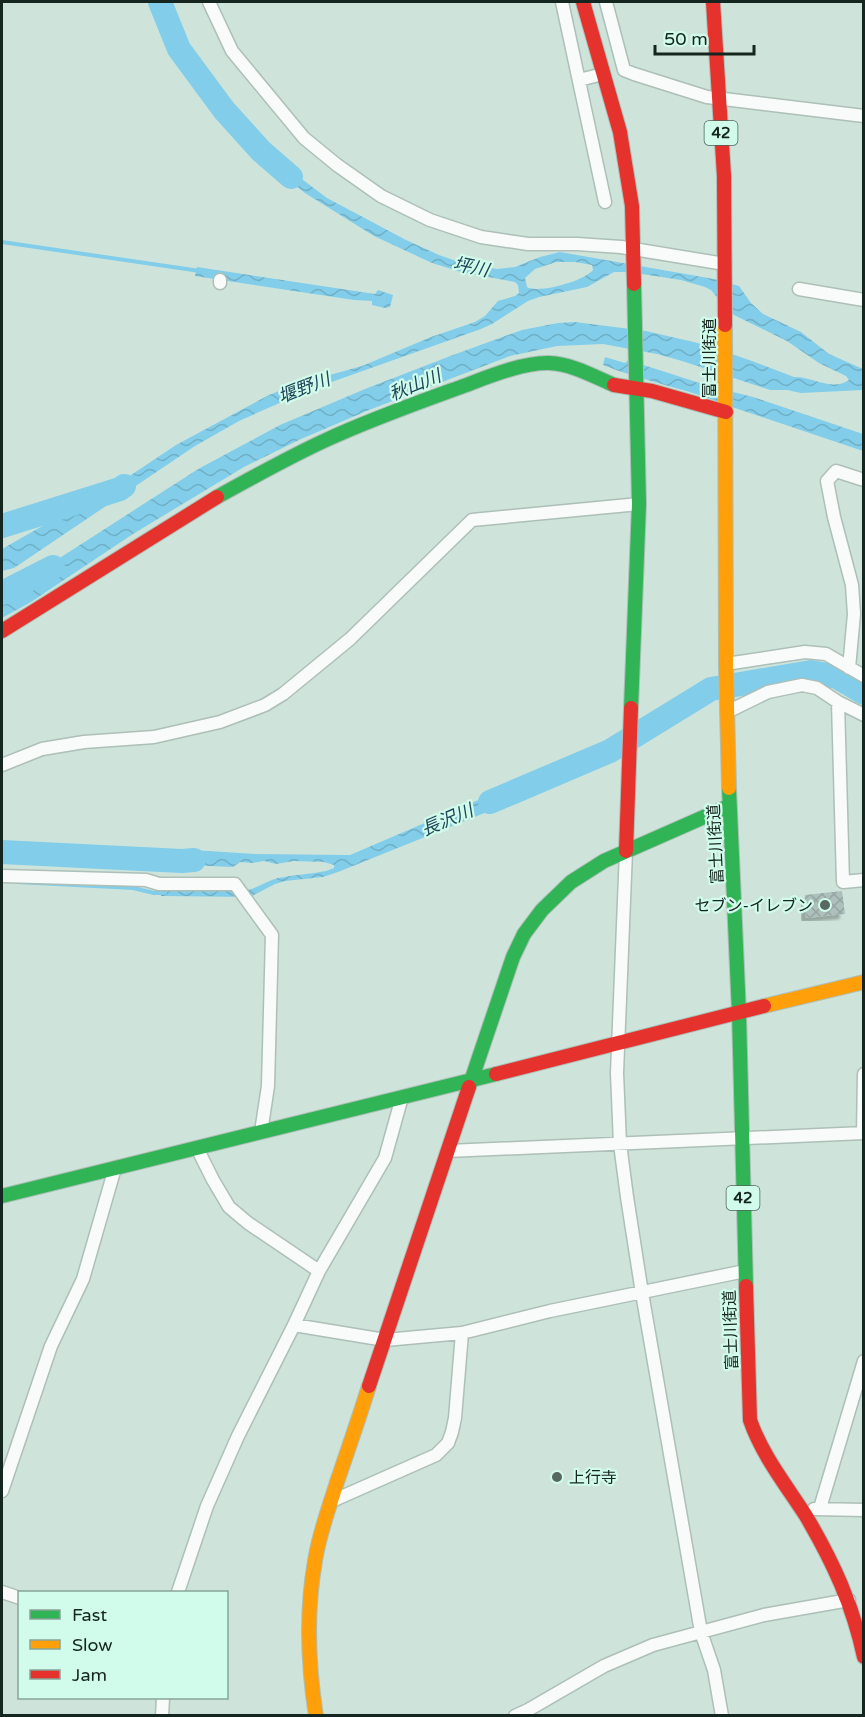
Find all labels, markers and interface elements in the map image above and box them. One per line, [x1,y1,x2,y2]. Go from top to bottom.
scale bar [655,18,754,56]
text: 50 m [664,28,708,50]
road number: 42 [704,121,738,145]
water label: 坪川 [451,252,493,282]
street label: 富士川街道 [700,318,720,398]
water label: 秋山川 [386,364,446,405]
water label: 堰野川 [275,367,335,408]
water label: 長沢川 [418,799,478,841]
street label: 富士川街道 [704,803,728,884]
place label: セブン-イレブン [694,896,813,916]
marker: セブン-イレブン [818,898,832,912]
road number: 42 [726,1186,760,1210]
street label: 富士川街道 [720,1290,742,1370]
place label: 上行寺 [569,1468,617,1488]
marker: 上行寺 [550,1470,564,1484]
legend [18,1591,228,1699]
text: Fast [72,1604,107,1626]
text: Slow [72,1634,113,1656]
text: Jam [72,1664,107,1686]

